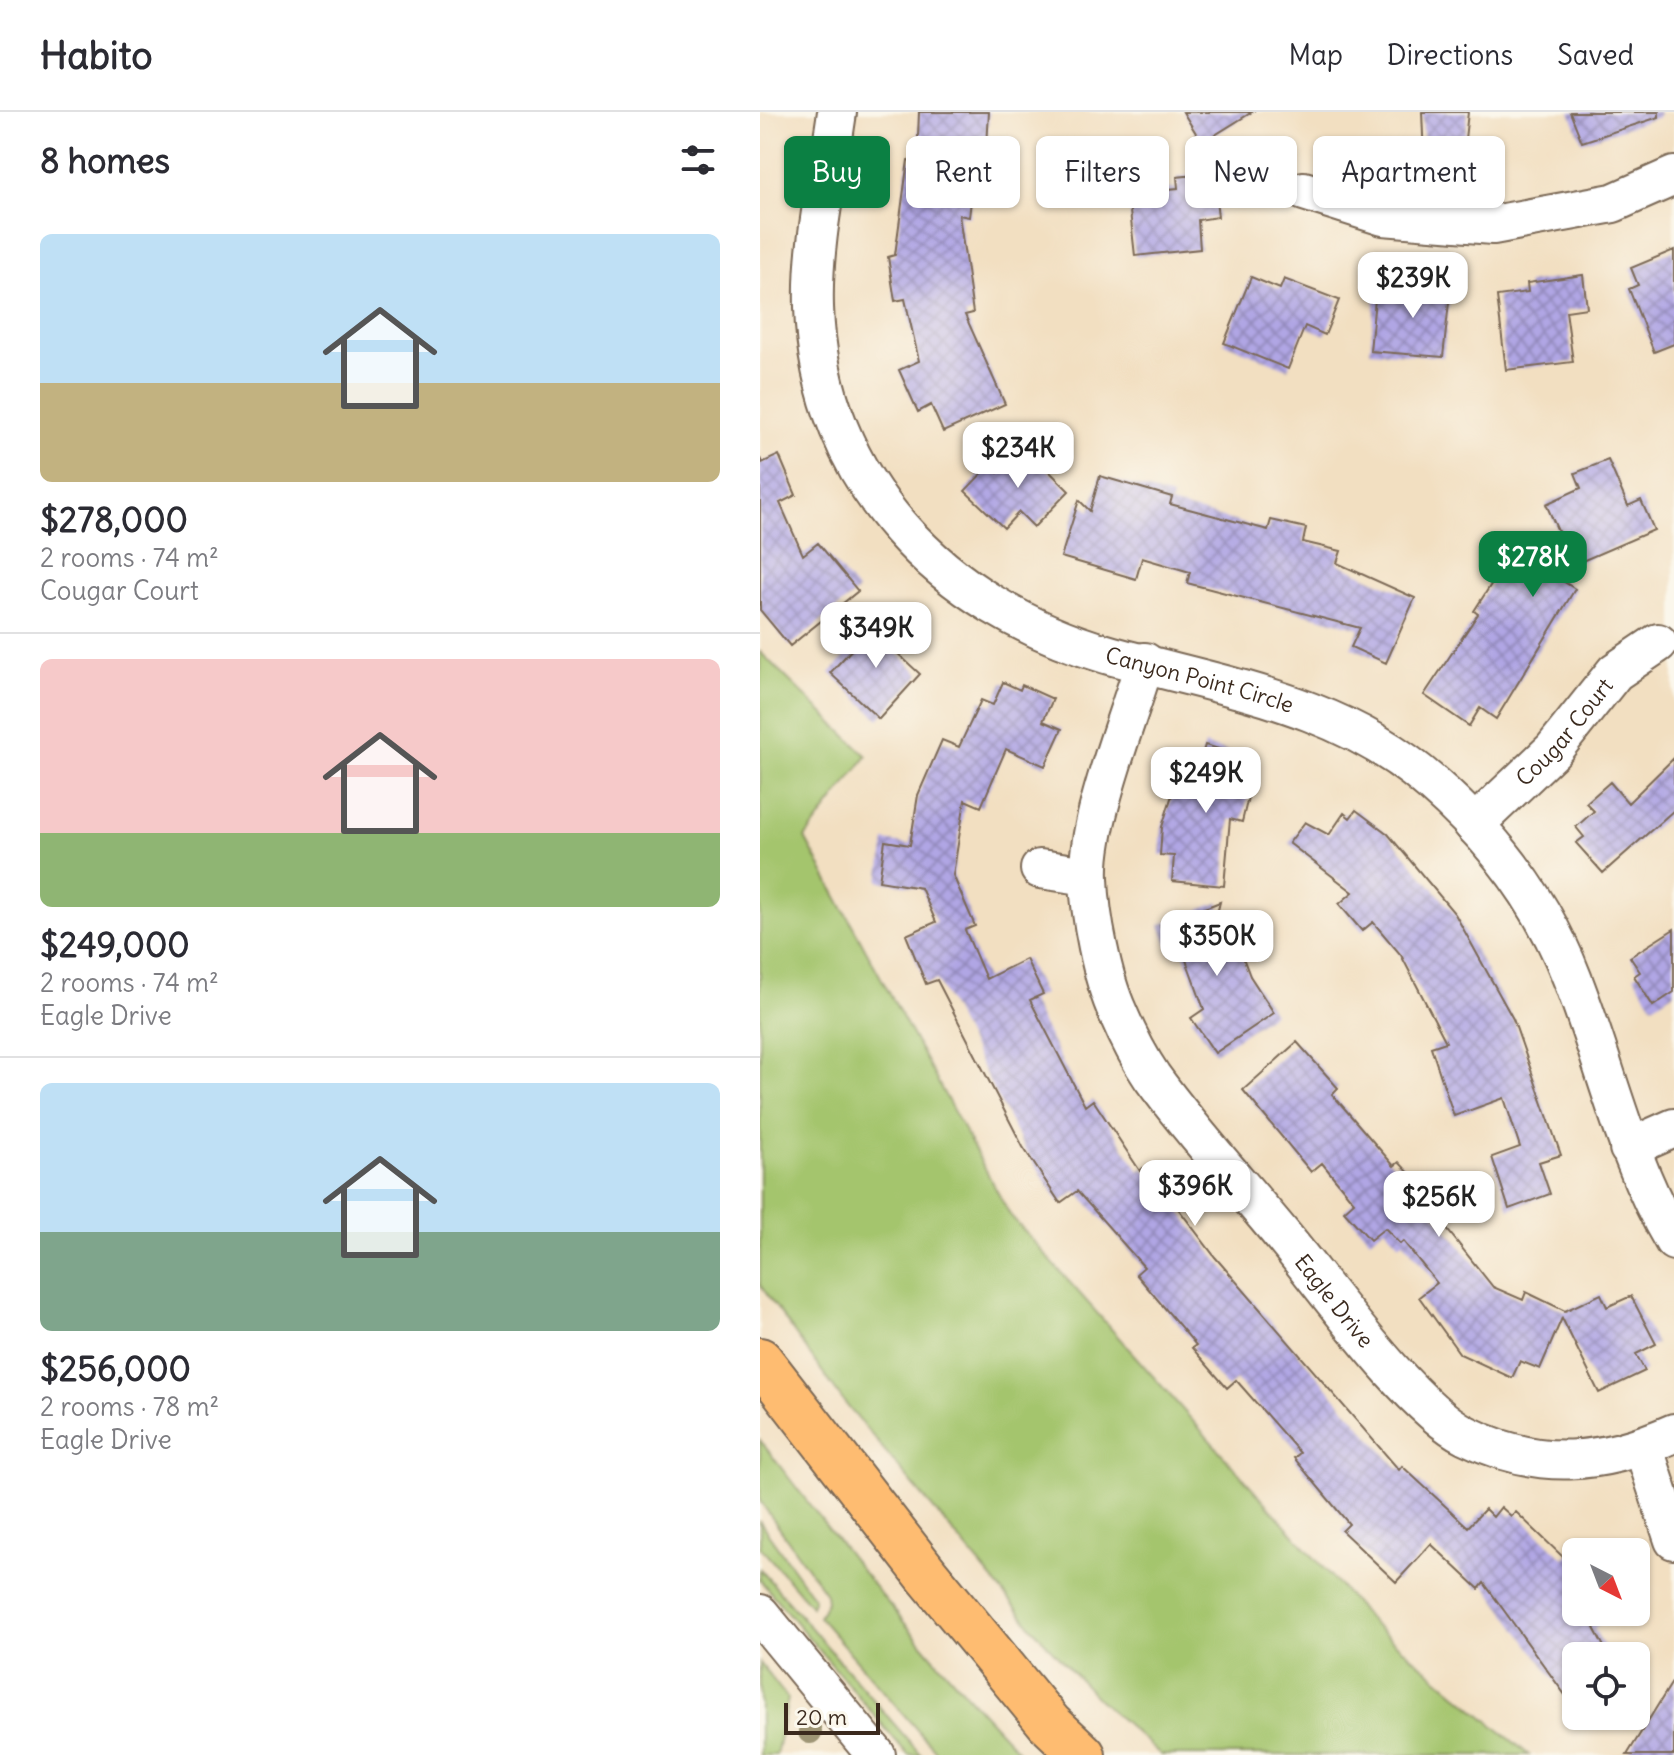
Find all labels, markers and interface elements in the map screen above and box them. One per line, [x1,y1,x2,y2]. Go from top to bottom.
text: Habito [40,32,153,79]
text: Map [1288,37,1343,73]
text: Directions [1387,37,1513,73]
text: Saved [1557,37,1634,73]
chip: Buy [784,136,890,208]
chip: Rent [906,136,1020,208]
chip: Filters [1036,136,1169,208]
chip: New [1185,136,1297,208]
chip: Apartment [1313,136,1505,208]
icon: filters [676,138,720,182]
text: 8 homes [40,139,170,182]
pin: $239K [1357,252,1469,320]
text: $239K [1376,261,1450,294]
icon: home [308,286,452,430]
pin: $234K [962,422,1074,490]
text: $234K [981,431,1055,464]
text: $278,000 [40,498,188,541]
pin: $278K [1477,531,1589,599]
text: $278K [1497,540,1569,573]
text: 2 rooms · 74 m² [40,541,219,574]
text: Cougar Court [40,574,199,607]
pin: $349K [820,602,932,670]
text: $349K [838,611,914,644]
street label: Canyon Point Circle [1102,641,1297,719]
street label: Cougar Court [1510,672,1619,792]
icon: home [308,711,452,855]
pin: $249K [1150,747,1262,815]
text: $249K [1169,756,1243,789]
pin: $350K [1161,910,1273,978]
text: $350K [1178,919,1256,952]
text: $249,000 [40,923,190,966]
text: 2 rooms · 74 m² [40,966,219,999]
text: Eagle Drive [40,999,172,1032]
icon: home [308,1135,452,1279]
pin: $396K [1139,1160,1251,1228]
text: $396K [1157,1169,1233,1202]
pin: $256K [1383,1171,1495,1239]
text: $256K [1402,1180,1476,1213]
street label: Eagle Drive [1289,1248,1380,1353]
text: $256,000 [40,1347,191,1390]
text: 2 rooms · 78 m² [40,1390,219,1423]
text: Eagle Drive [40,1423,172,1456]
north arrow [1562,1538,1650,1626]
map controls [1562,1538,1650,1730]
button: locate [1562,1642,1650,1730]
scale bar [784,1699,880,1735]
text: 20 m [796,1703,847,1731]

